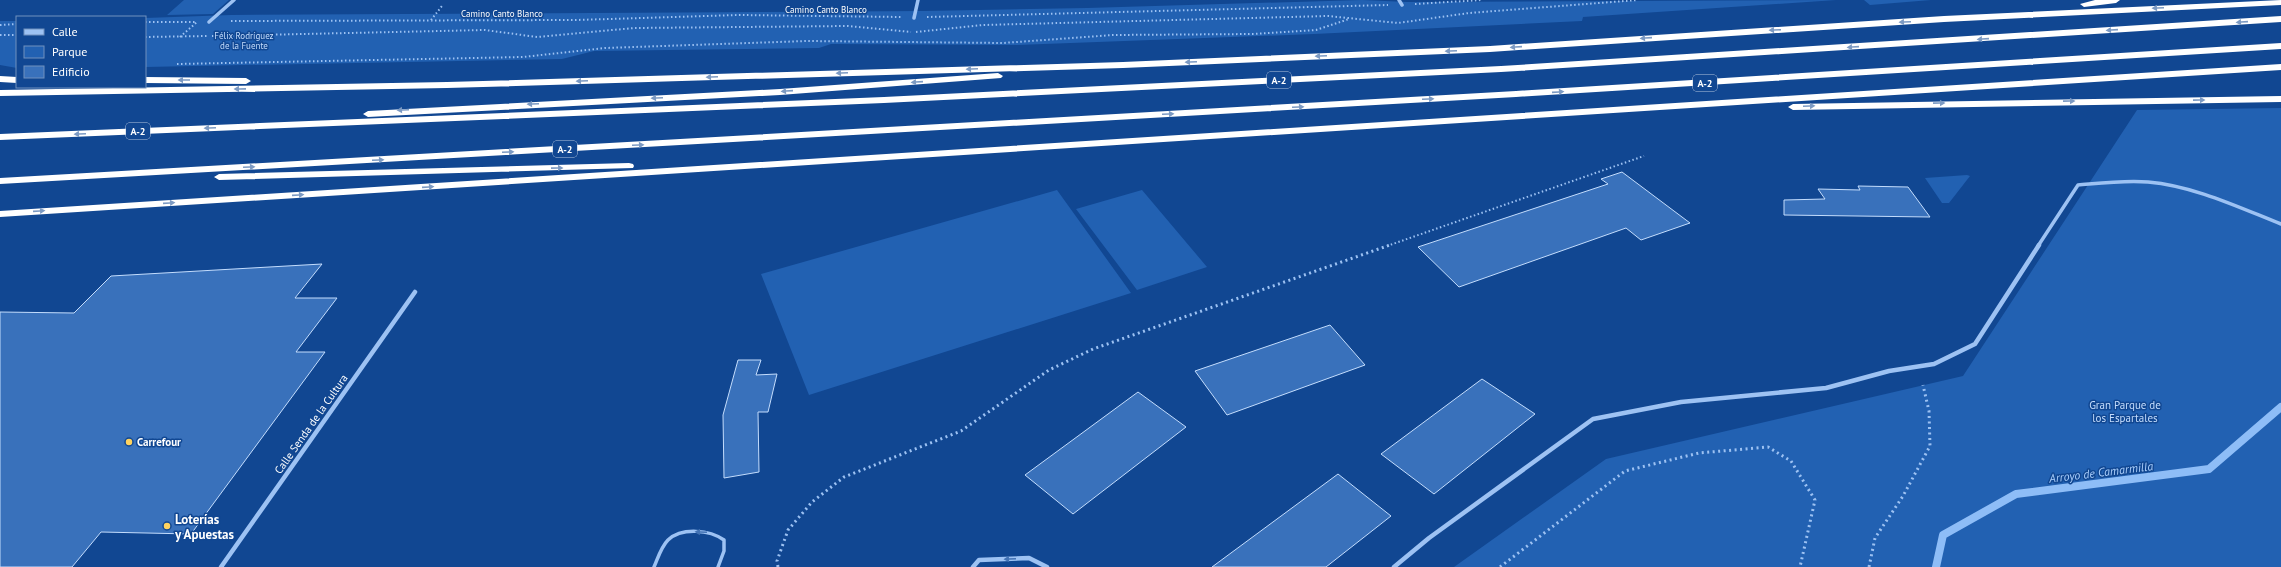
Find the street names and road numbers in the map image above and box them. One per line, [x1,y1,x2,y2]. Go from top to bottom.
street label: Camino Canto Blanco [785,4,867,15]
street label: Camino Canto Blanco [461,8,543,19]
road number: A-2 [1267,72,1291,88]
road number: A-2 [1693,75,1717,91]
road number: A-2 [126,123,150,139]
road number: A-2 [553,141,577,157]
street label: Calle Senda de la Cultura [271,371,351,477]

